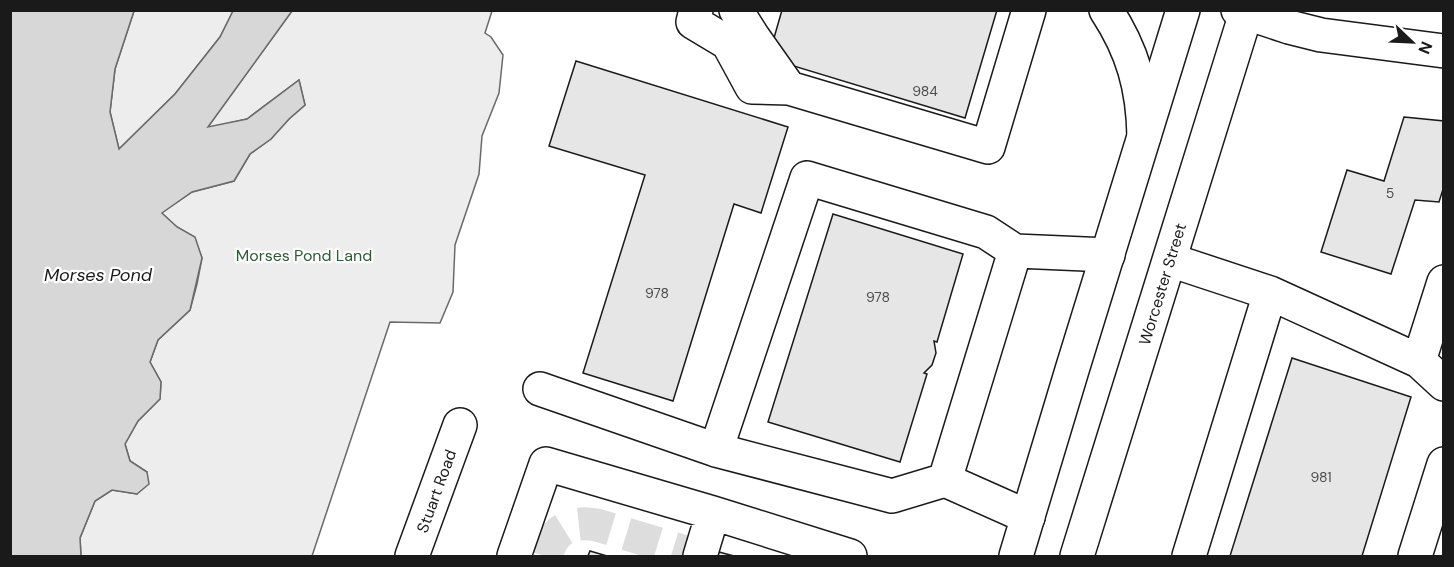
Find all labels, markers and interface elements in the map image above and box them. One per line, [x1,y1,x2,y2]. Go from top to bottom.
north arrow [1382,12,1442,72]
text: N [1413,38,1437,57]
house number: 984 [912,82,938,100]
house number: 5 [1386,184,1394,202]
street label: Worcester Street [1134,221,1191,348]
park label: Morses Pond Land [236,245,372,266]
water label: Morses Pond [44,263,153,287]
house number: 978 [645,284,669,302]
house number: 978 [866,288,890,306]
street label: Stuart Road [412,447,461,536]
house number: 981 [1310,468,1332,486]

